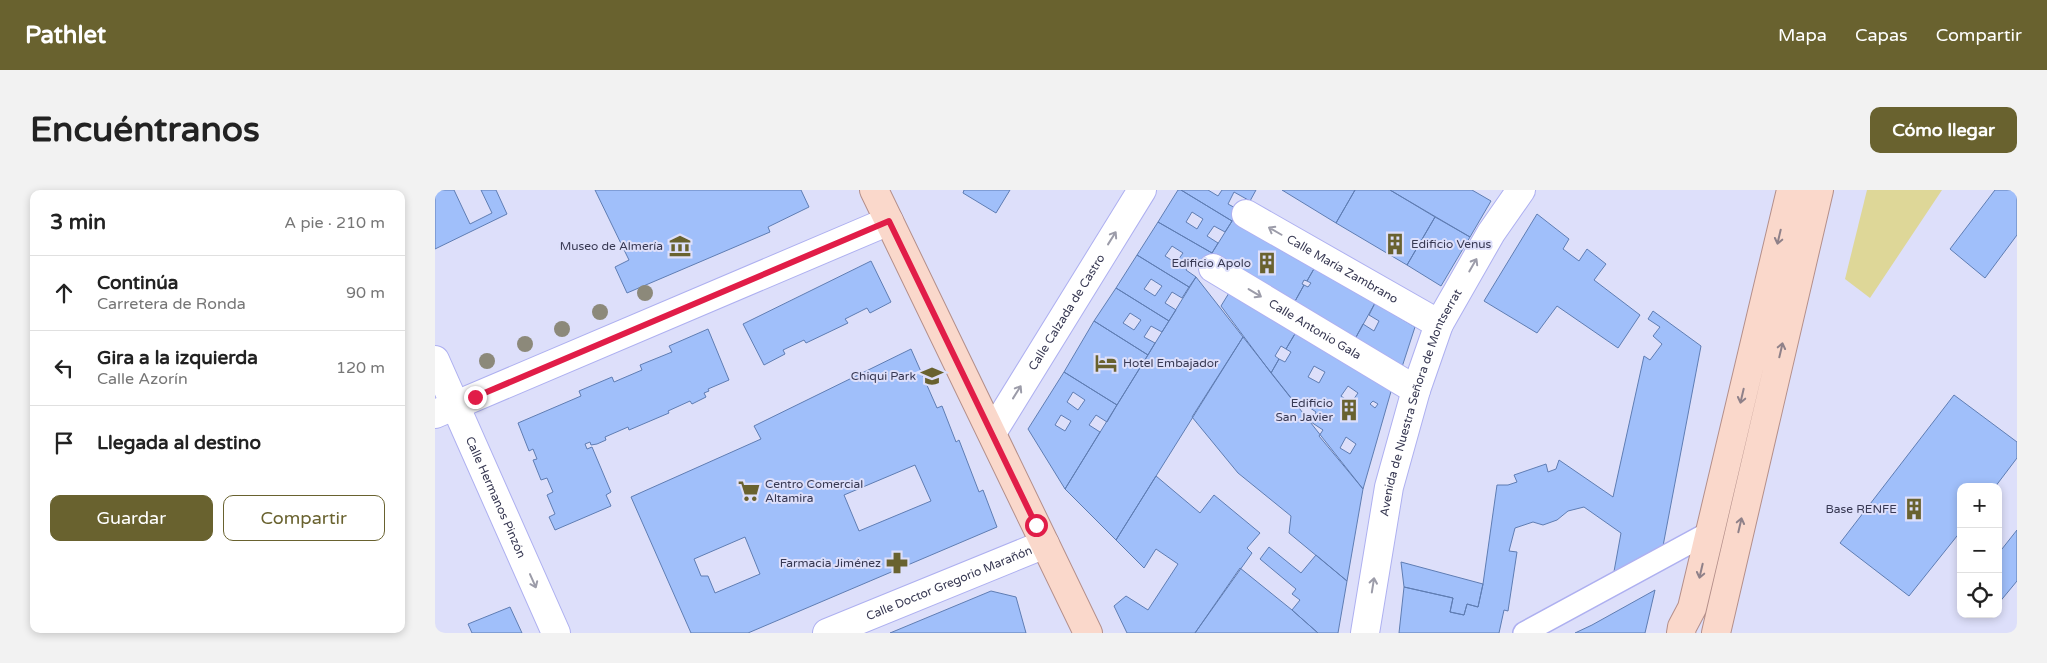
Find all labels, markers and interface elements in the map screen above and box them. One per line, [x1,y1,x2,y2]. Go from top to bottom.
text: Pathlet [25,21,106,50]
text: Mapa [1778,24,1827,46]
text: Capas [1855,24,1908,46]
text: Compartir [1936,24,2022,46]
button: Cómo llegar [1870,107,2017,153]
text: Encuéntranos [30,109,260,151]
text: 3 min [50,210,106,235]
text: A pie · 210 m [284,213,385,233]
one-way arrow [1269,225,1283,235]
one-way arrow [1774,229,1783,245]
building icon: Edificio Venus [1382,231,1408,257]
one-way arrow [1107,232,1117,246]
street label: Calle María Zambrano [1284,232,1401,306]
museum icon: Museo de Almería [667,233,693,259]
place label: Edificio Venus [1411,237,1492,251]
place label: Museo de Almería [560,239,663,253]
building icon: Edificio Apolo [1254,250,1280,276]
street label: Calle Calzada de Castro [1025,252,1108,373]
place label: Edificio Apolo [1171,256,1251,270]
one-way arrow [1468,258,1478,273]
text: Continúa [97,272,179,294]
icon: ahead [50,279,78,307]
text: 90 m [346,283,385,303]
street label: Avenida de Nuestra Señora de Montserrat [1377,286,1465,517]
one-way arrow [1247,289,1261,299]
text: Carretera de Ronda [97,294,246,314]
street label: Calle Antonio Gala [1266,296,1364,362]
one-way arrow [1776,342,1786,358]
text: Gira a la izquierda [97,347,258,369]
hotel icon: Hotel Embajador [1093,350,1119,376]
icon: left [50,354,78,382]
place label: Hotel Embajador [1123,356,1219,370]
text: 120 m [336,358,385,378]
school or university icon: Chiqui Park [919,363,945,389]
text: Calle Azorín [97,369,188,389]
place label: Chiqui Park [851,369,916,383]
one-way arrow [1013,385,1023,399]
route end [464,386,487,409]
one-way arrow [1737,387,1746,403]
place label: Edificio San Javier [1275,396,1333,424]
building icon: Edificio San Javier [1336,397,1362,423]
icon: arrive [50,429,78,457]
text: Llegada al destino [97,432,261,454]
street label: Calle Hermanos Pinzón [463,434,529,560]
place label: Centro Comercial Altamira [765,477,863,505]
supermarket icon: Centro Comercial Altamira [736,478,762,504]
map controls [1957,483,2002,618]
button: + [1957,483,2002,528]
button: Guardar [50,495,213,541]
button: Compartir [223,495,385,541]
building icon: Base RENFE [1901,496,1927,522]
place label: Base RENFE [1825,502,1897,516]
route start [1025,514,1048,537]
one-way arrow [1736,518,1745,534]
button: − [1957,528,2002,573]
street label: Calle Doctor Gregorio Marañón [864,543,1034,623]
pharmacy icon: Farmacia Jiménez [884,550,910,576]
place label: Farmacia Jiménez [780,556,881,570]
one-way arrow [1696,562,1705,578]
one-way arrow [528,573,538,588]
button: locate [1957,573,2002,618]
one-way arrow [1369,577,1379,593]

